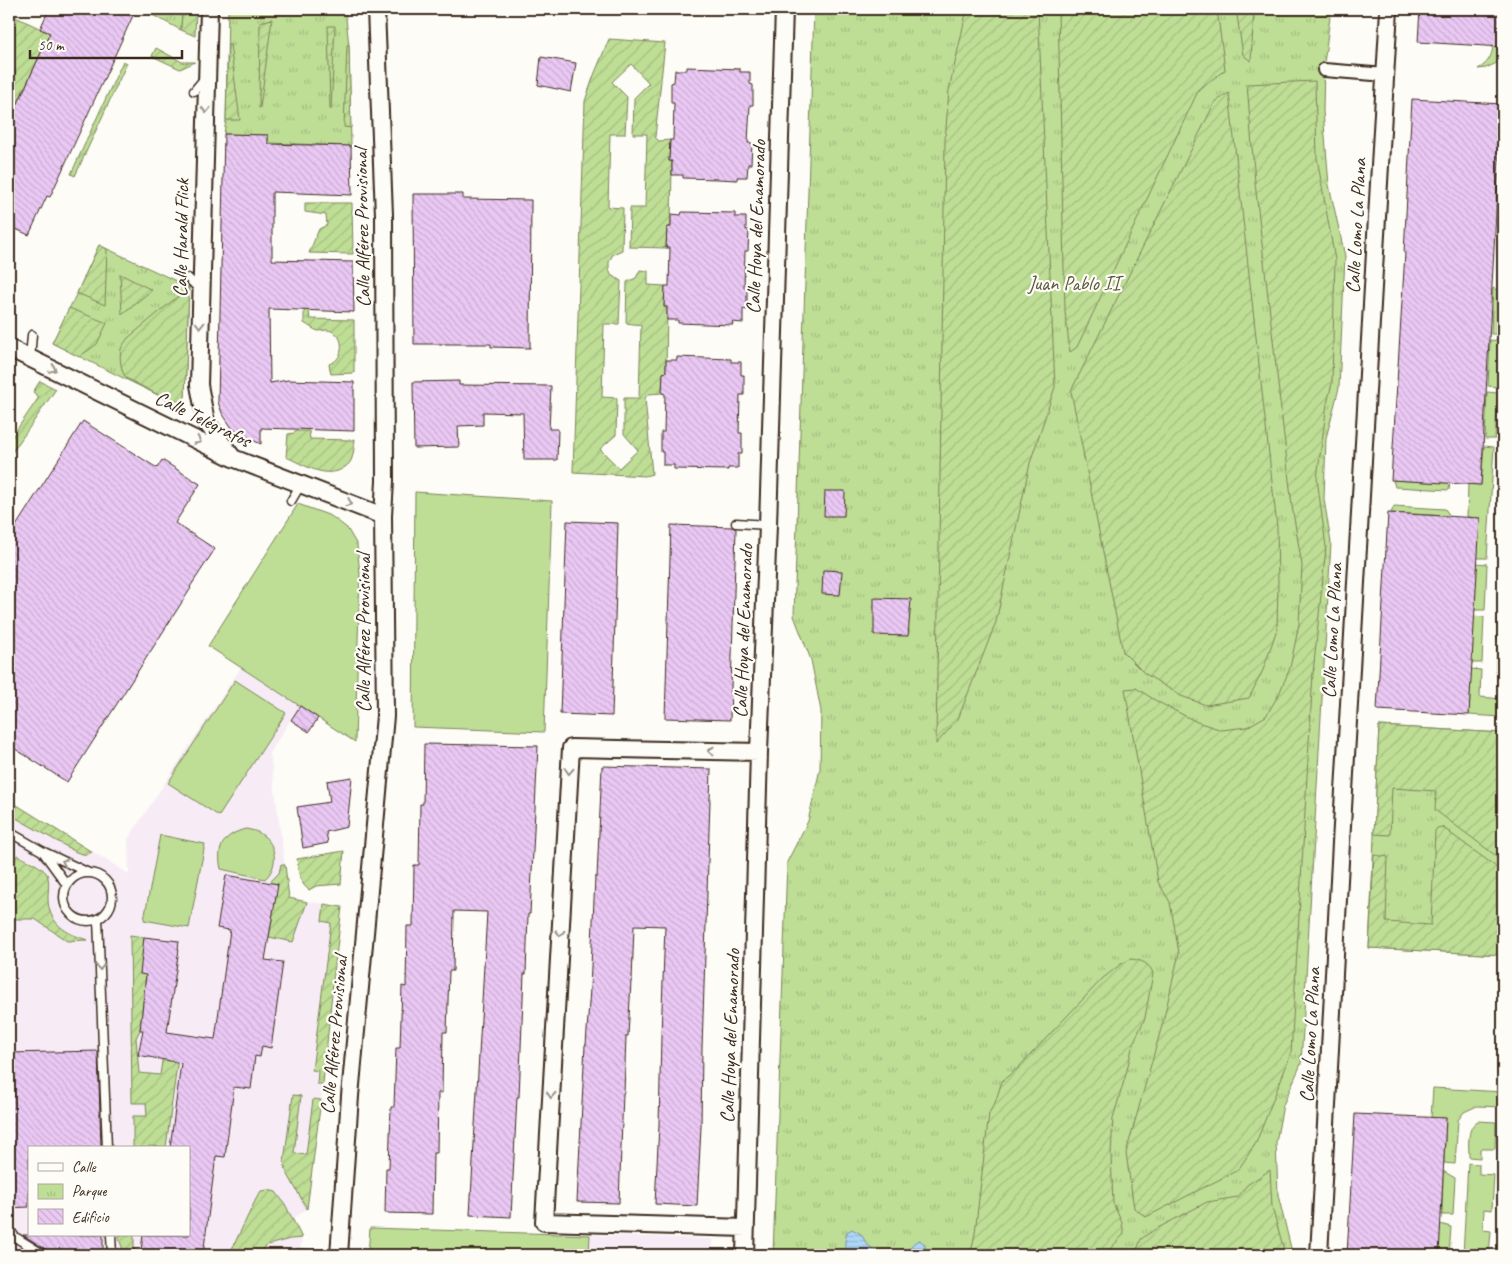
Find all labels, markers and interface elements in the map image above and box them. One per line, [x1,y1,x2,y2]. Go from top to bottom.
scale bar [30,28,182,60]
text: 50 m [38,36,65,55]
one-way arrow [200,106,211,114]
street label: Calle Hoya del Enamorado [740,139,772,314]
street label: Calle Alférez Provisional [348,145,376,308]
street label: Calle Lomo La Plana [1340,157,1372,294]
street label: Calle Harald Flick [167,177,195,297]
park label: Juan Pablo II [1027,271,1124,296]
one-way arrow [195,322,205,329]
one-way arrow [48,363,57,373]
street label: Calle Telégrafos [151,385,257,454]
one-way arrow [193,435,202,445]
one-way arrow [344,497,352,507]
street label: Calle Hoya del Enamorado [727,543,759,718]
street label: Calle Alférez Provisional [351,550,376,712]
street label: Calle Lomo La Plana [1316,562,1348,699]
one-way arrow [706,746,714,756]
one-way arrow [564,767,575,775]
one-way arrow [61,857,70,868]
one-way arrow [555,929,566,937]
street label: Calle Hoya del Enamorado [714,948,746,1123]
street label: Calle Alférez Provisional [315,951,354,1115]
one-way arrow [95,964,105,971]
street label: Calle Lomo La Plana [1294,966,1326,1103]
one-way arrow [546,1092,557,1100]
legend [28,1146,190,1236]
text: Calle [72,1158,97,1177]
text: Parque [72,1182,108,1201]
text: Edificio [72,1208,110,1227]

